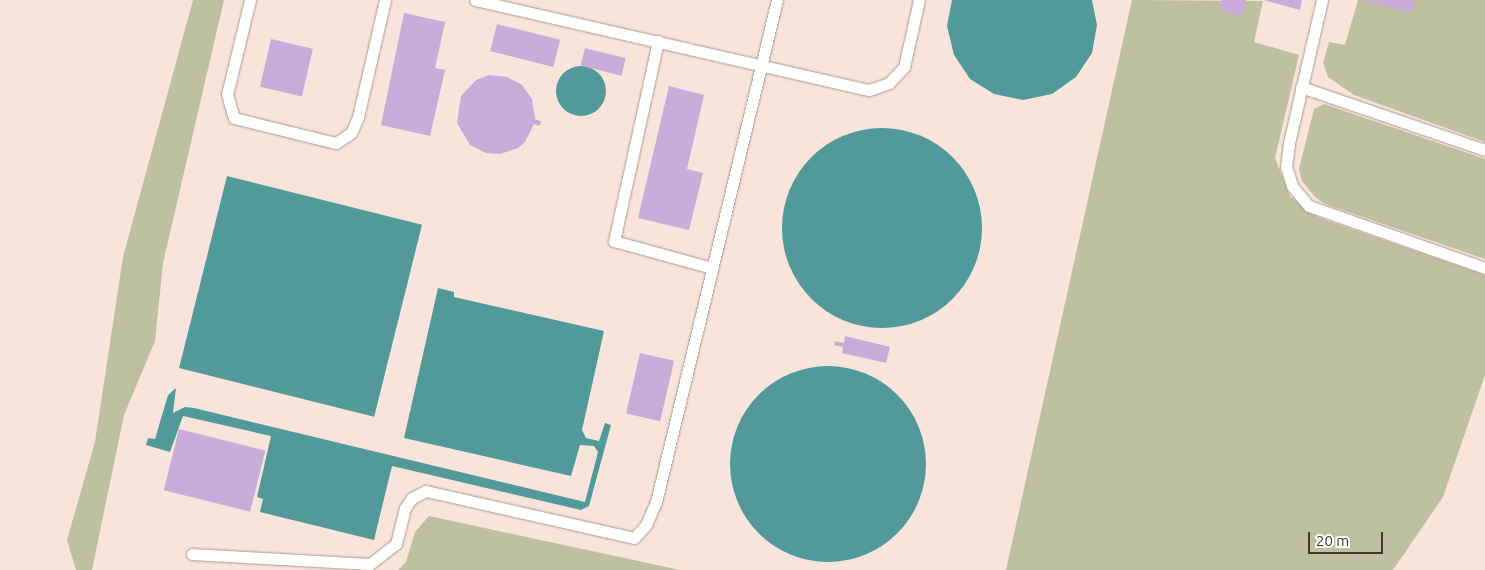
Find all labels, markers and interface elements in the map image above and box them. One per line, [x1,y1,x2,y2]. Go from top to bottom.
scale bar [1310,522,1385,554]
text: 20 m [1316,532,1349,549]

